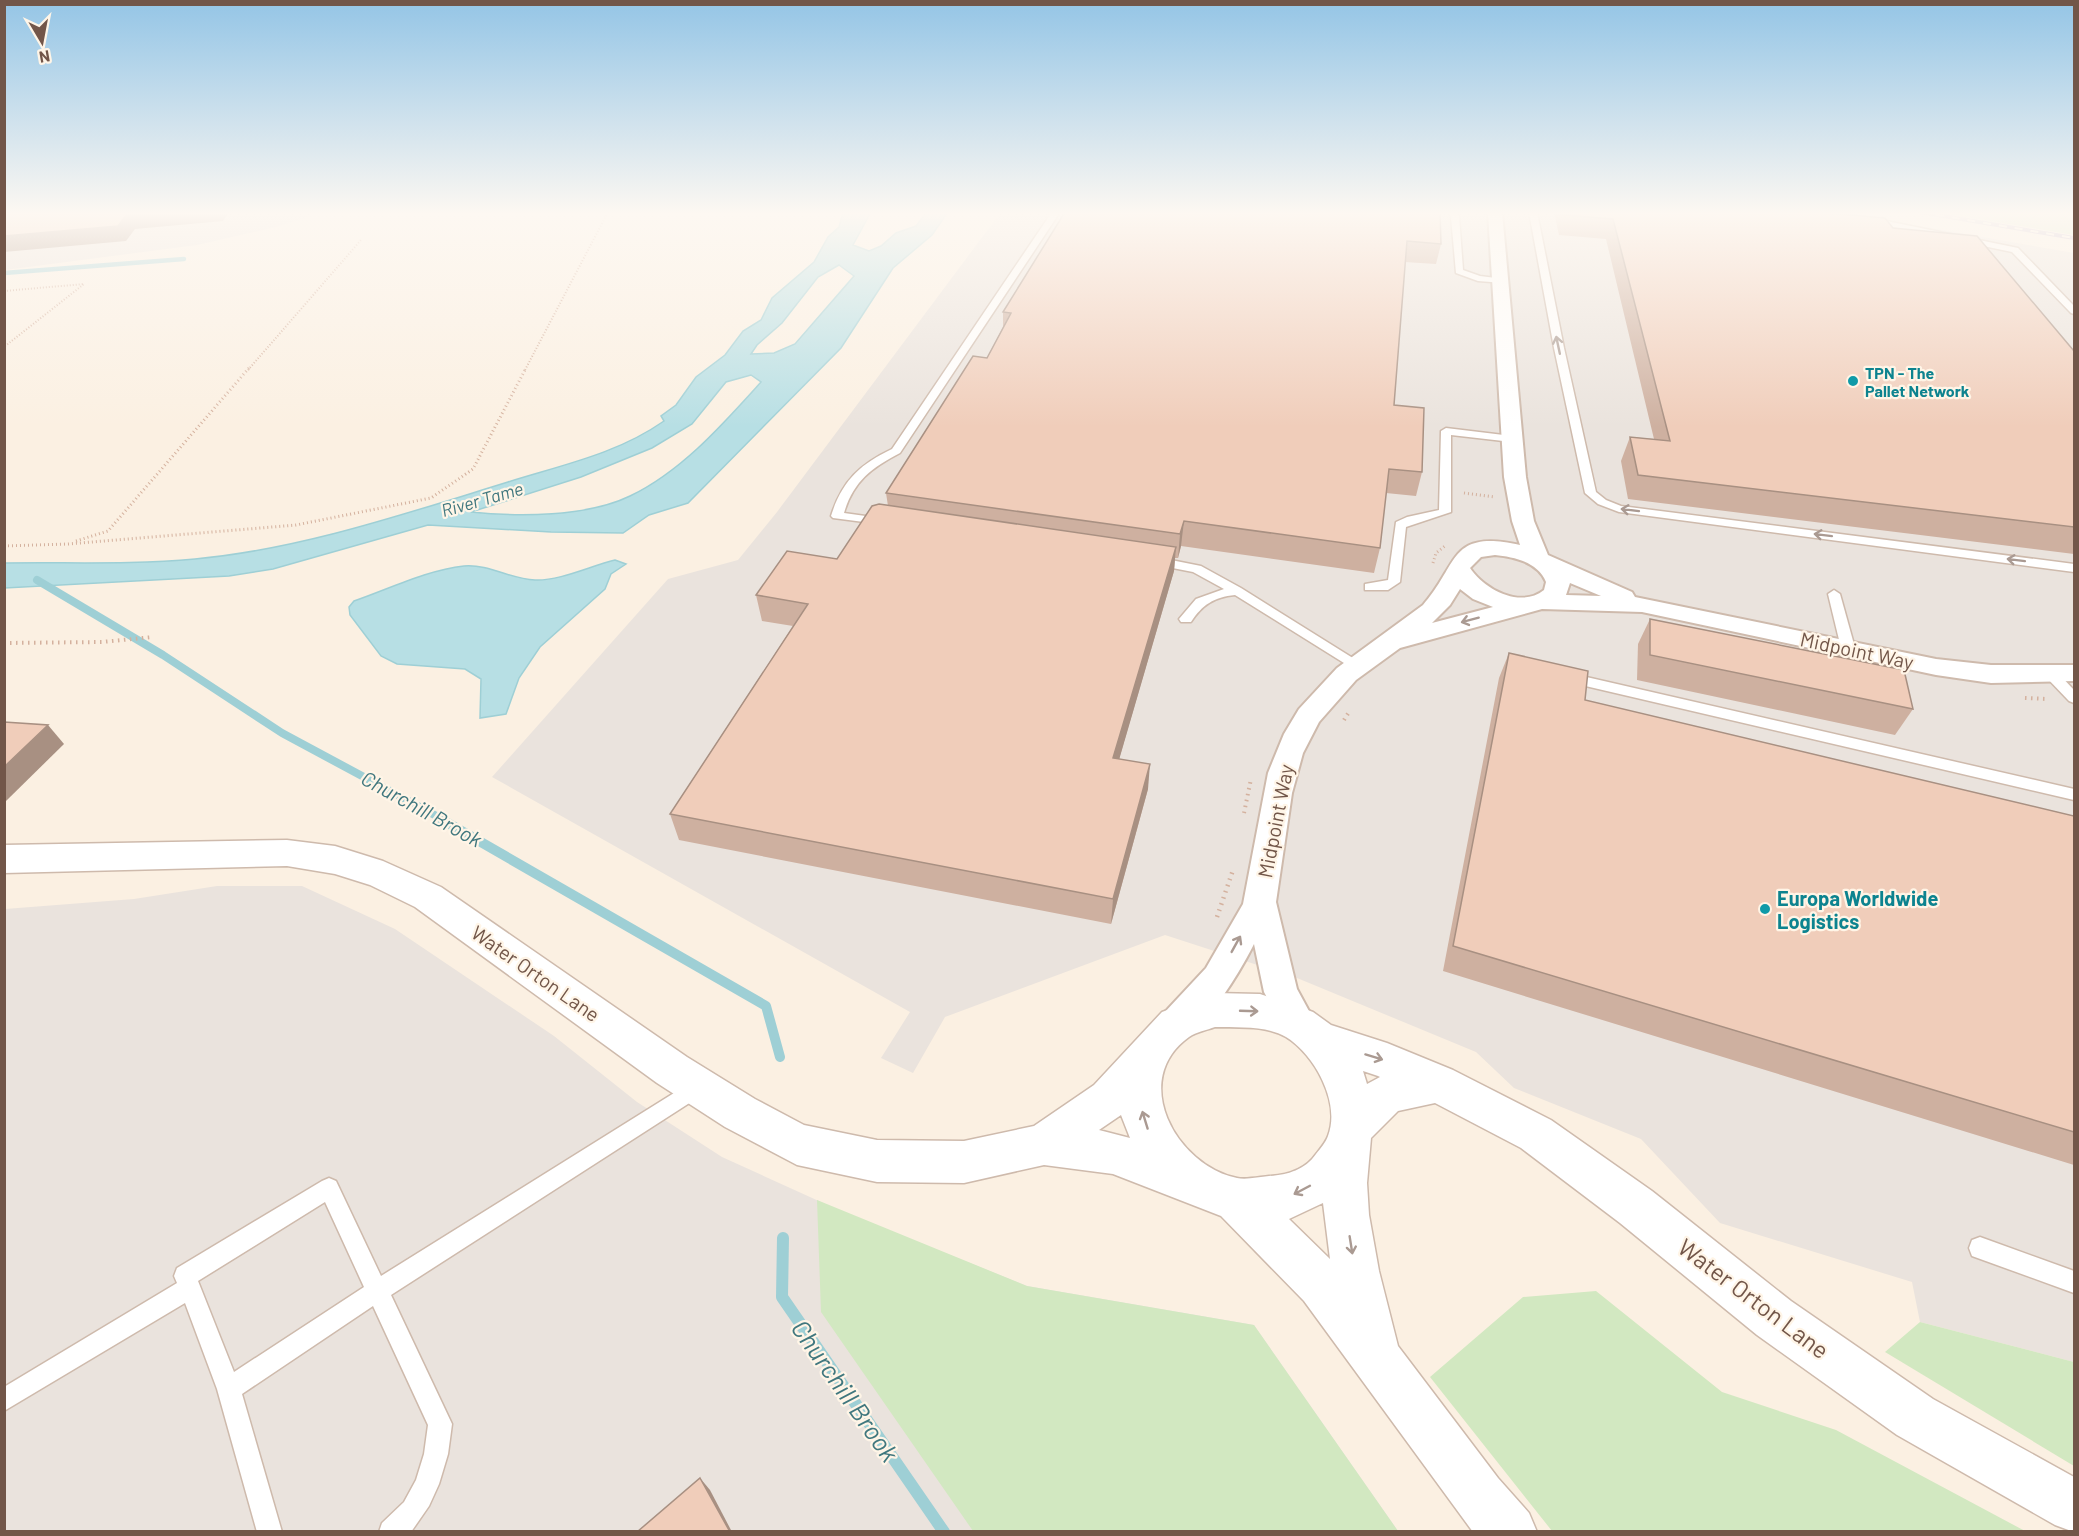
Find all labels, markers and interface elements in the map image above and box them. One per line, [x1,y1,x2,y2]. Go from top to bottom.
north arrow [12,12,72,72]
text: N [38,47,52,68]
one-way arrow [1552,335,1563,355]
place label: TPN - The Pallet Network [1865,363,1970,400]
marker: TPN - The Pallet Network [1846,374,1860,388]
water label: River Tame [438,477,526,521]
one-way arrow [1620,504,1640,515]
one-way arrow [1814,529,1834,540]
one-way arrow [2007,555,2027,566]
one-way arrow [1461,615,1480,626]
street label: Midpoint Way [1798,626,1916,674]
street label: Midpoint Way [1252,762,1298,880]
water label: Churchill Brook [357,765,487,852]
place label: Europa Worldwide Logistics [1777,886,1938,933]
marker: Europa Worldwide Logistics [1758,902,1772,916]
street label: Water Orton Lane [467,920,605,1026]
one-way arrow [1231,936,1242,954]
one-way arrow [1239,1005,1259,1016]
one-way arrow [1364,1052,1383,1063]
one-way arrow [1139,1110,1150,1129]
one-way arrow [1294,1184,1311,1196]
street label: Water Orton Lane [1673,1232,1835,1364]
one-way arrow [1346,1235,1357,1254]
water label: Churchill Brook [786,1313,907,1467]

